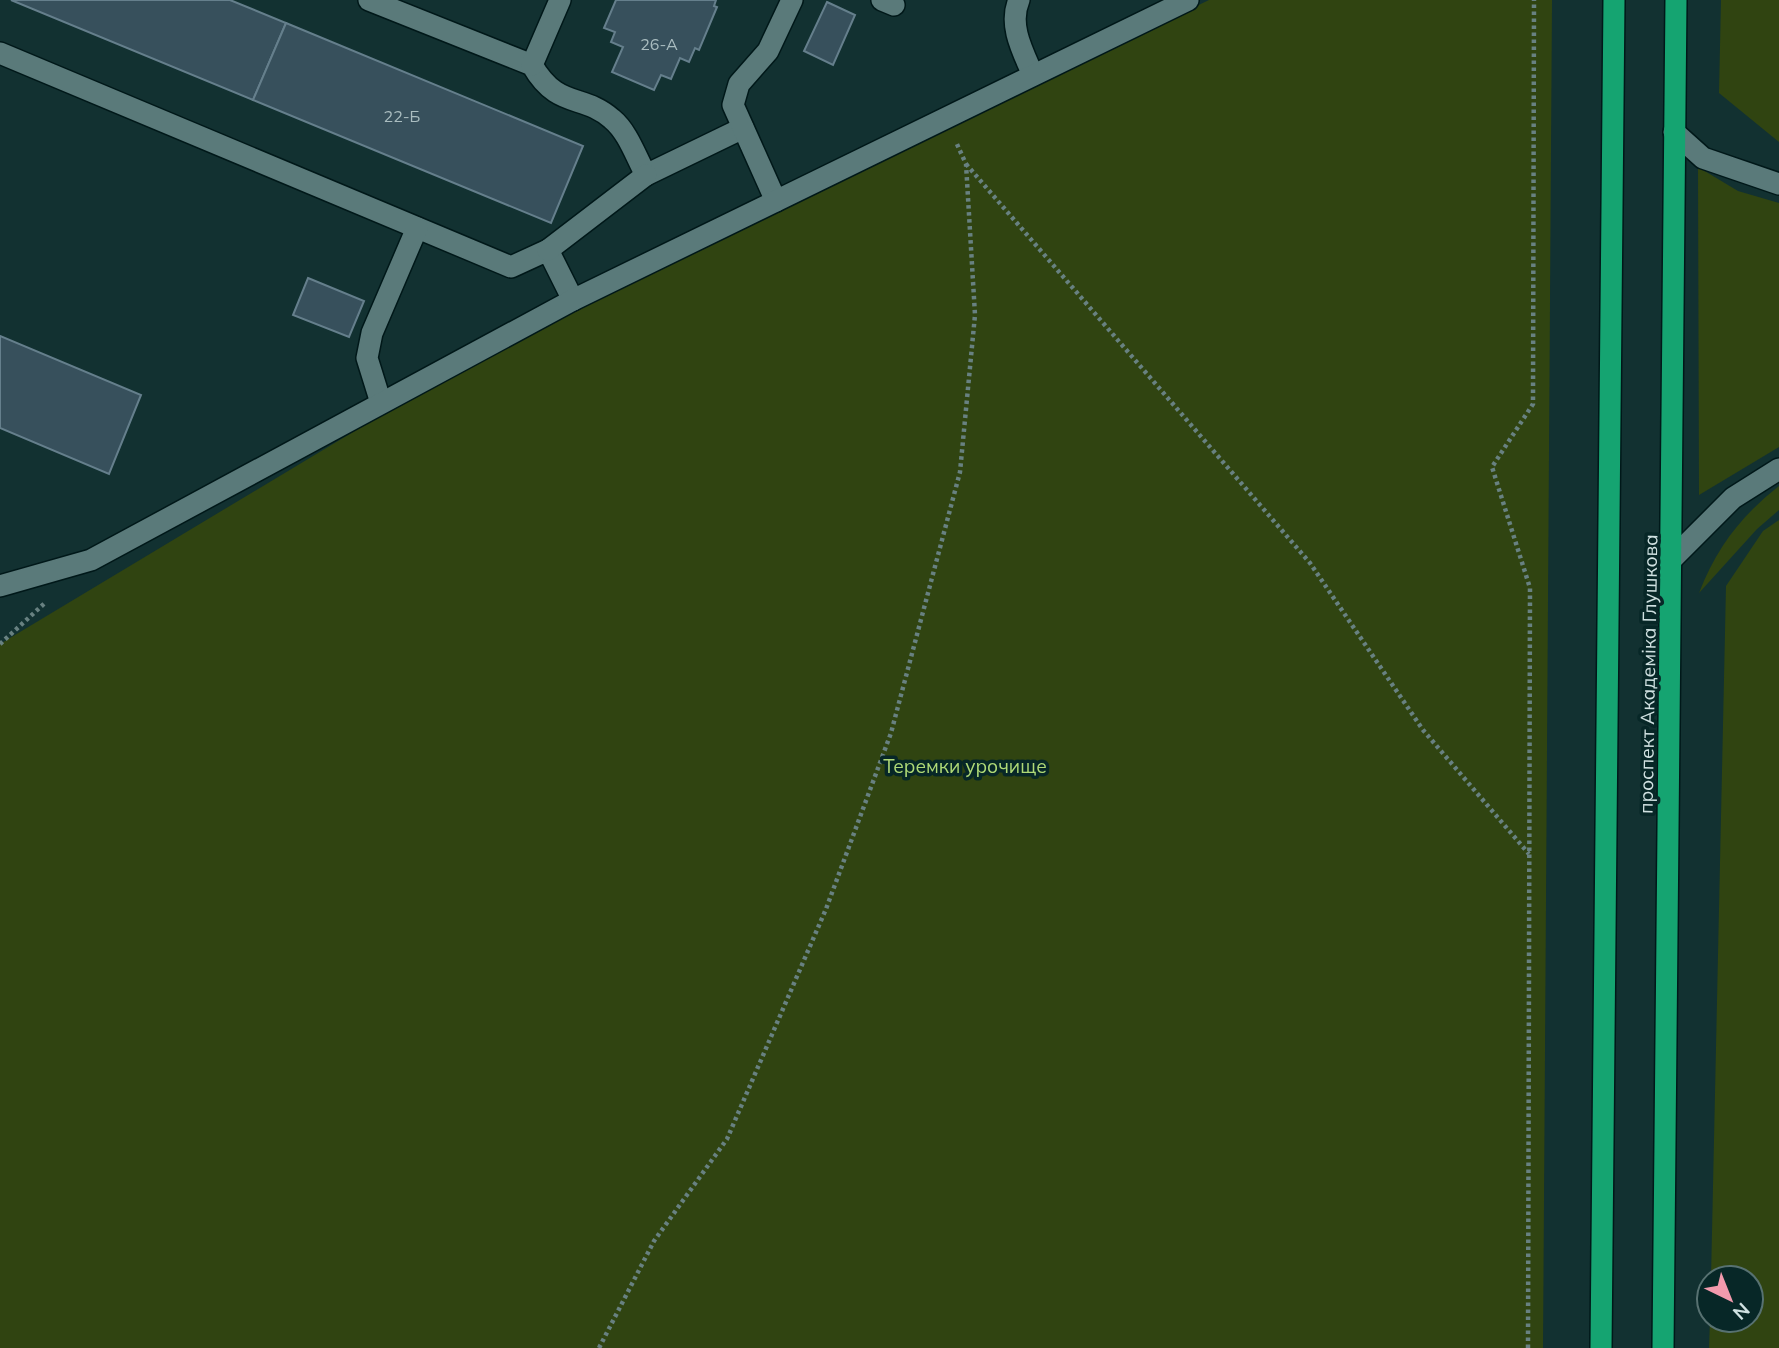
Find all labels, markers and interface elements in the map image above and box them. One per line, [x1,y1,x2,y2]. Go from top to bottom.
house number: 26-А [640,34,678,54]
house number: 22-Б [384,106,421,126]
street label: проспект Академіка Глушкова [1634,534,1662,814]
park label: Теремки урочище [883,754,1047,778]
north arrow [1695,1264,1765,1334]
text: N [1728,1298,1755,1325]

